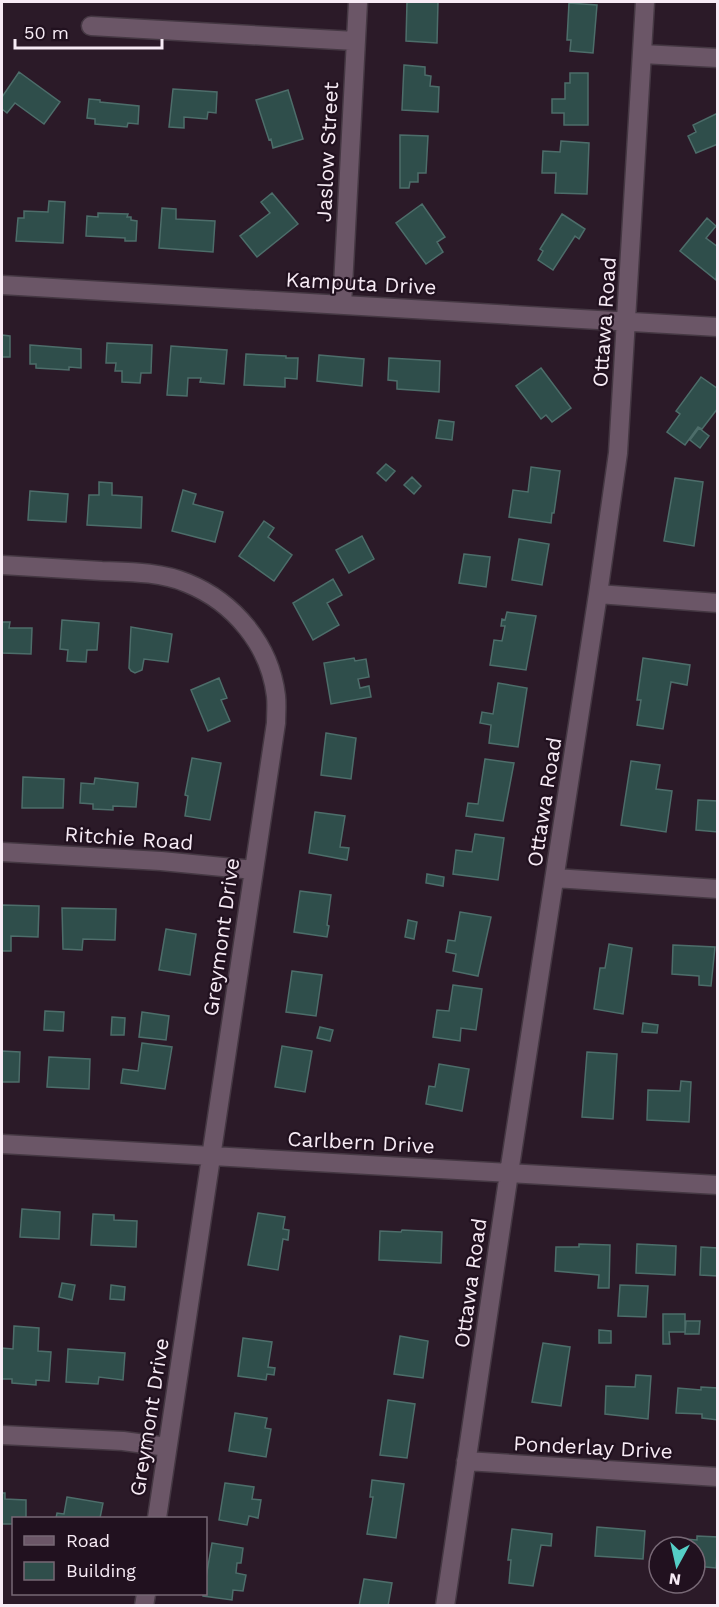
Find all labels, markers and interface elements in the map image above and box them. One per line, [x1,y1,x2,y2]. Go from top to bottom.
scale bar [15,12,162,50]
text: 50 m [24,22,69,43]
street label: Jaslow Street [311,81,343,223]
street label: Ottawa Road [587,256,621,388]
street label: Kamputa Drive [285,267,437,299]
street label: Ottawa Road [521,735,567,869]
street label: Ritchie Road [64,821,194,855]
street label: Greymont Drive [198,856,244,1018]
street label: Carlbern Drive [287,1126,435,1158]
street label: Ottawa Road [449,1217,491,1349]
street label: Greymont Drive [124,1336,174,1498]
street label: Ponderlay Drive [513,1430,673,1464]
legend [12,1517,207,1595]
text: Road [66,1530,110,1551]
north arrow [647,1535,707,1595]
text: Building [66,1560,136,1581]
text: N [668,1569,682,1590]

